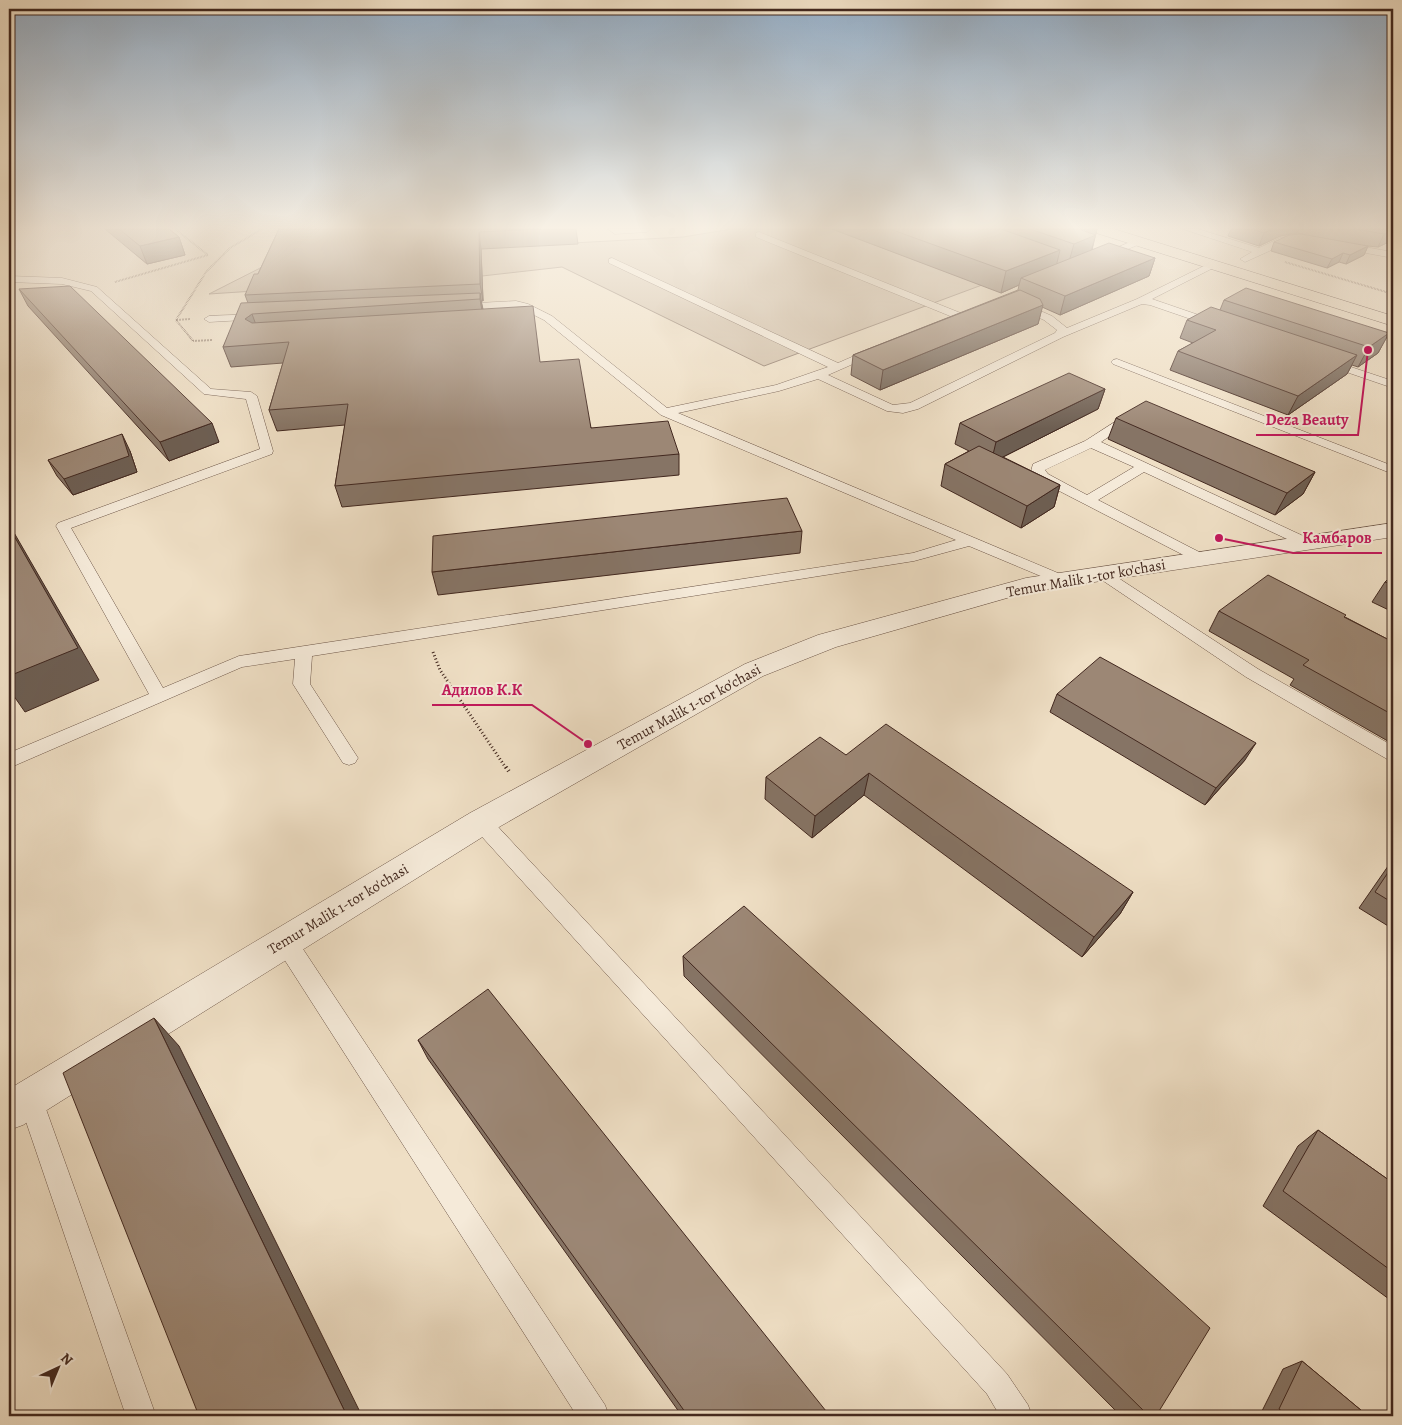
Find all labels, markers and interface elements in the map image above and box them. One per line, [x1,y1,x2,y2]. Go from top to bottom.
callout: Deza Beauty [1256,404,1358,435]
text: Deza Beauty [1266,409,1349,431]
callout: Камбаров [1293,522,1382,553]
text: Камбаров [1302,527,1372,549]
street label: Temur Malik 1-tor ko'chasi [1005,554,1167,602]
street label: Temur Malik 1-tor ko'chasi [614,659,764,755]
callout: Адилов К.К [432,674,532,705]
text: Адилов К.К [441,679,523,701]
street label: Temur Malik 1-tor ko'chasi [264,859,412,959]
north arrow [32,1342,82,1392]
text: N [56,1349,77,1369]

